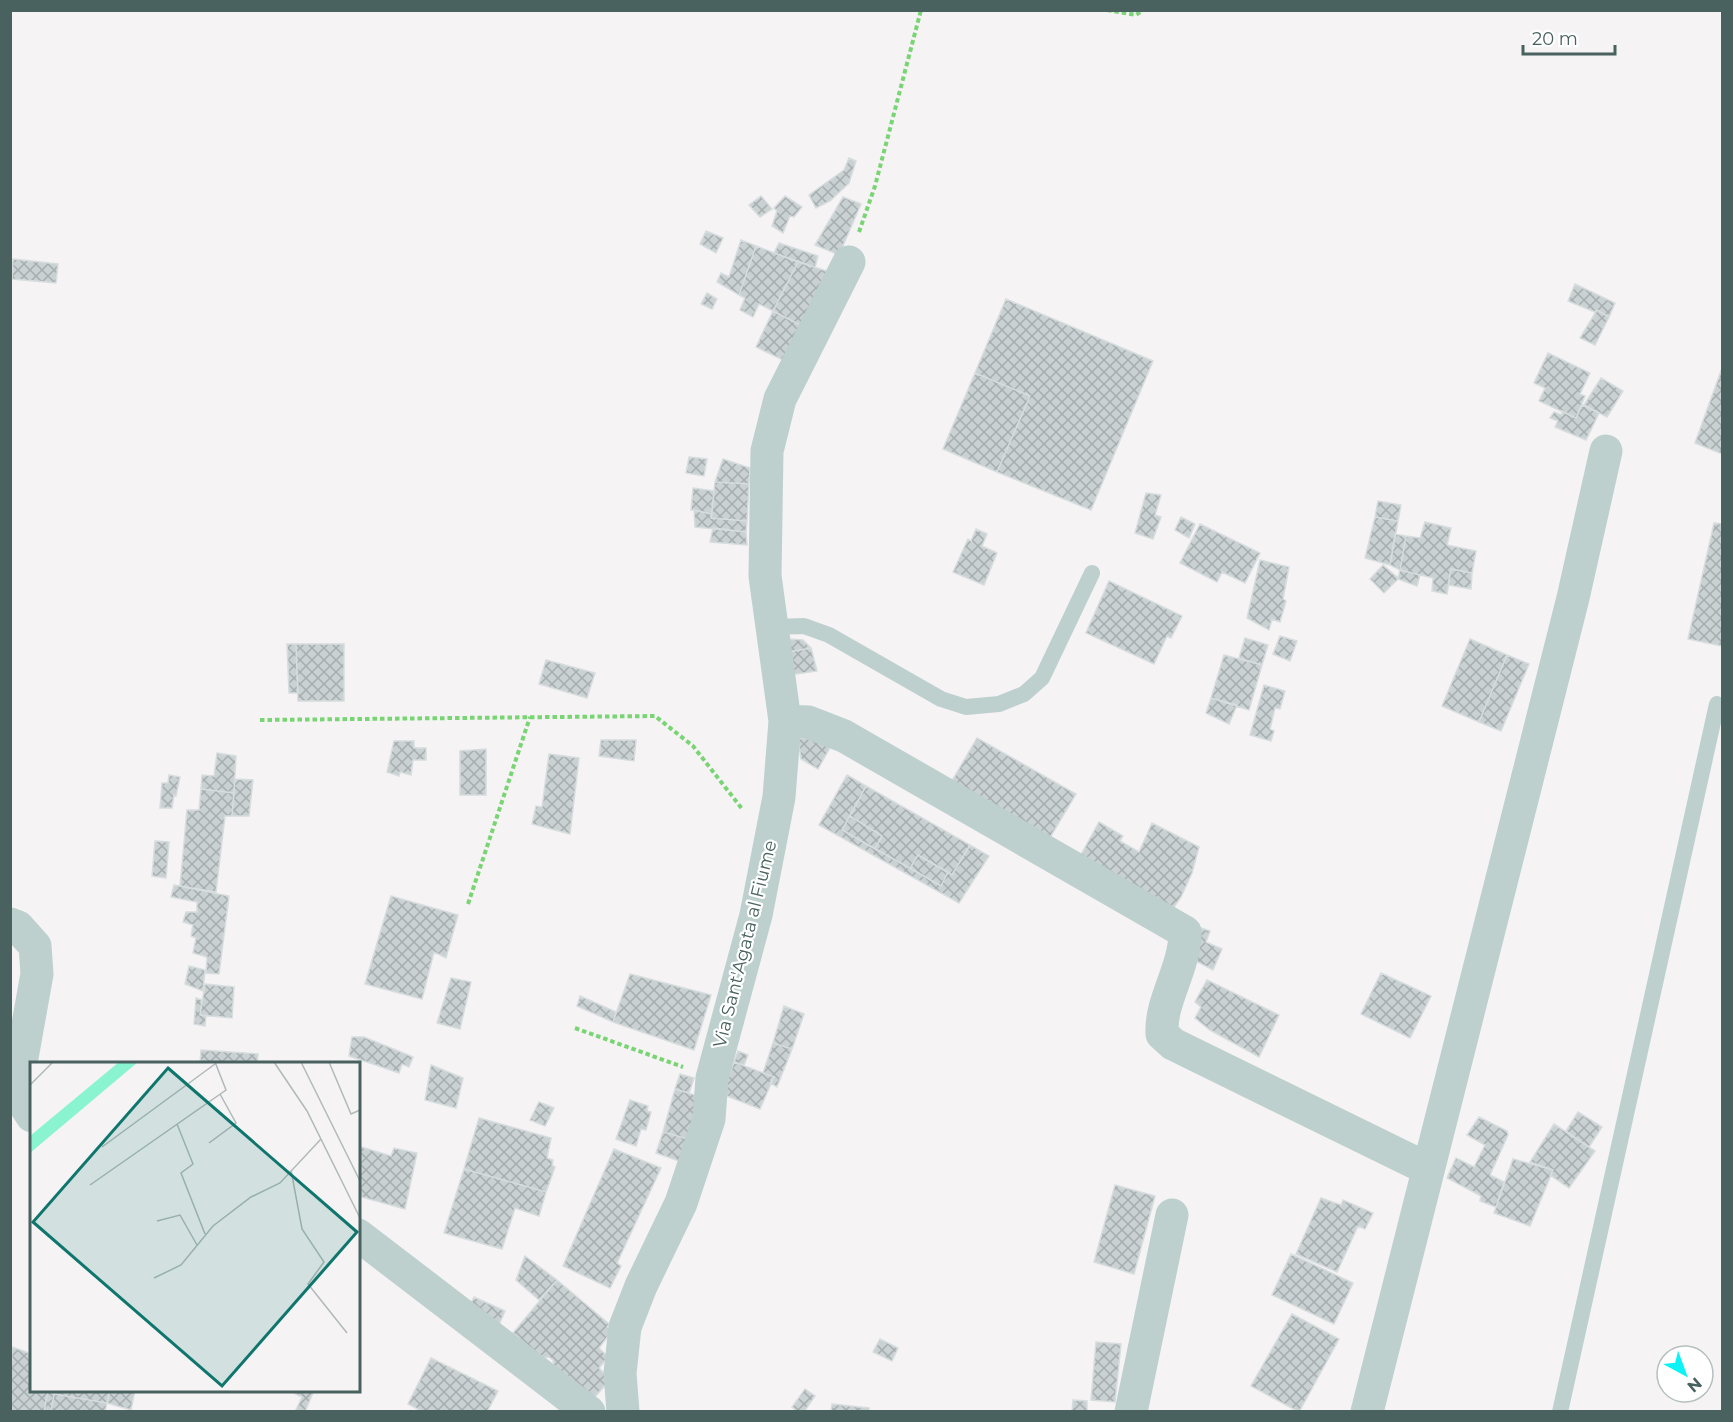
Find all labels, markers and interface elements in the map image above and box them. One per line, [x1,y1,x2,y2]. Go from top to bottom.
scale bar [1523,18,1614,56]
text: 20 m [1532,28,1578,50]
street label: Via Sant'Agata al Fiume [709,838,781,1050]
inset map [30,1062,360,1392]
north arrow [1655,1344,1715,1404]
text: N [1683,1374,1706,1396]

